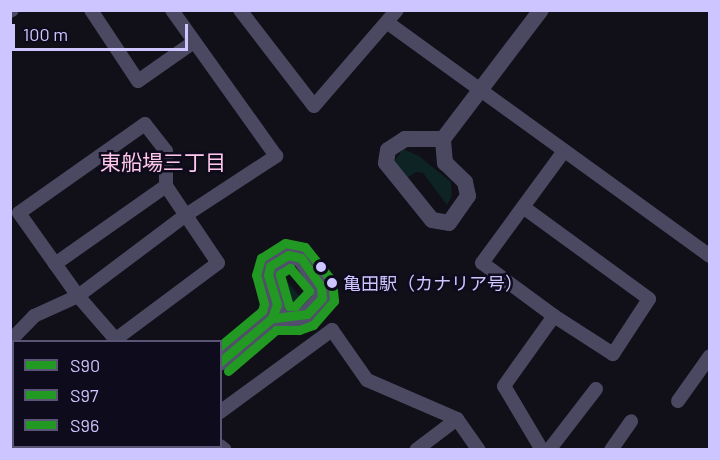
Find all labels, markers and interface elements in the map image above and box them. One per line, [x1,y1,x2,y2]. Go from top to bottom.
scale bar [15,12,190,50]
text: 100 m [23,23,68,45]
district label: 東船場三丁目 [100,149,226,175]
unlabelled marker [315,261,327,273]
place label: 亀田駅（カナリア号） [343,272,523,294]
marker: 亀田駅（カナリア号） [326,277,338,289]
legend [12,340,222,448]
text: S90 [70,354,100,376]
text: S97 [70,384,98,406]
text: S96 [70,414,99,436]

